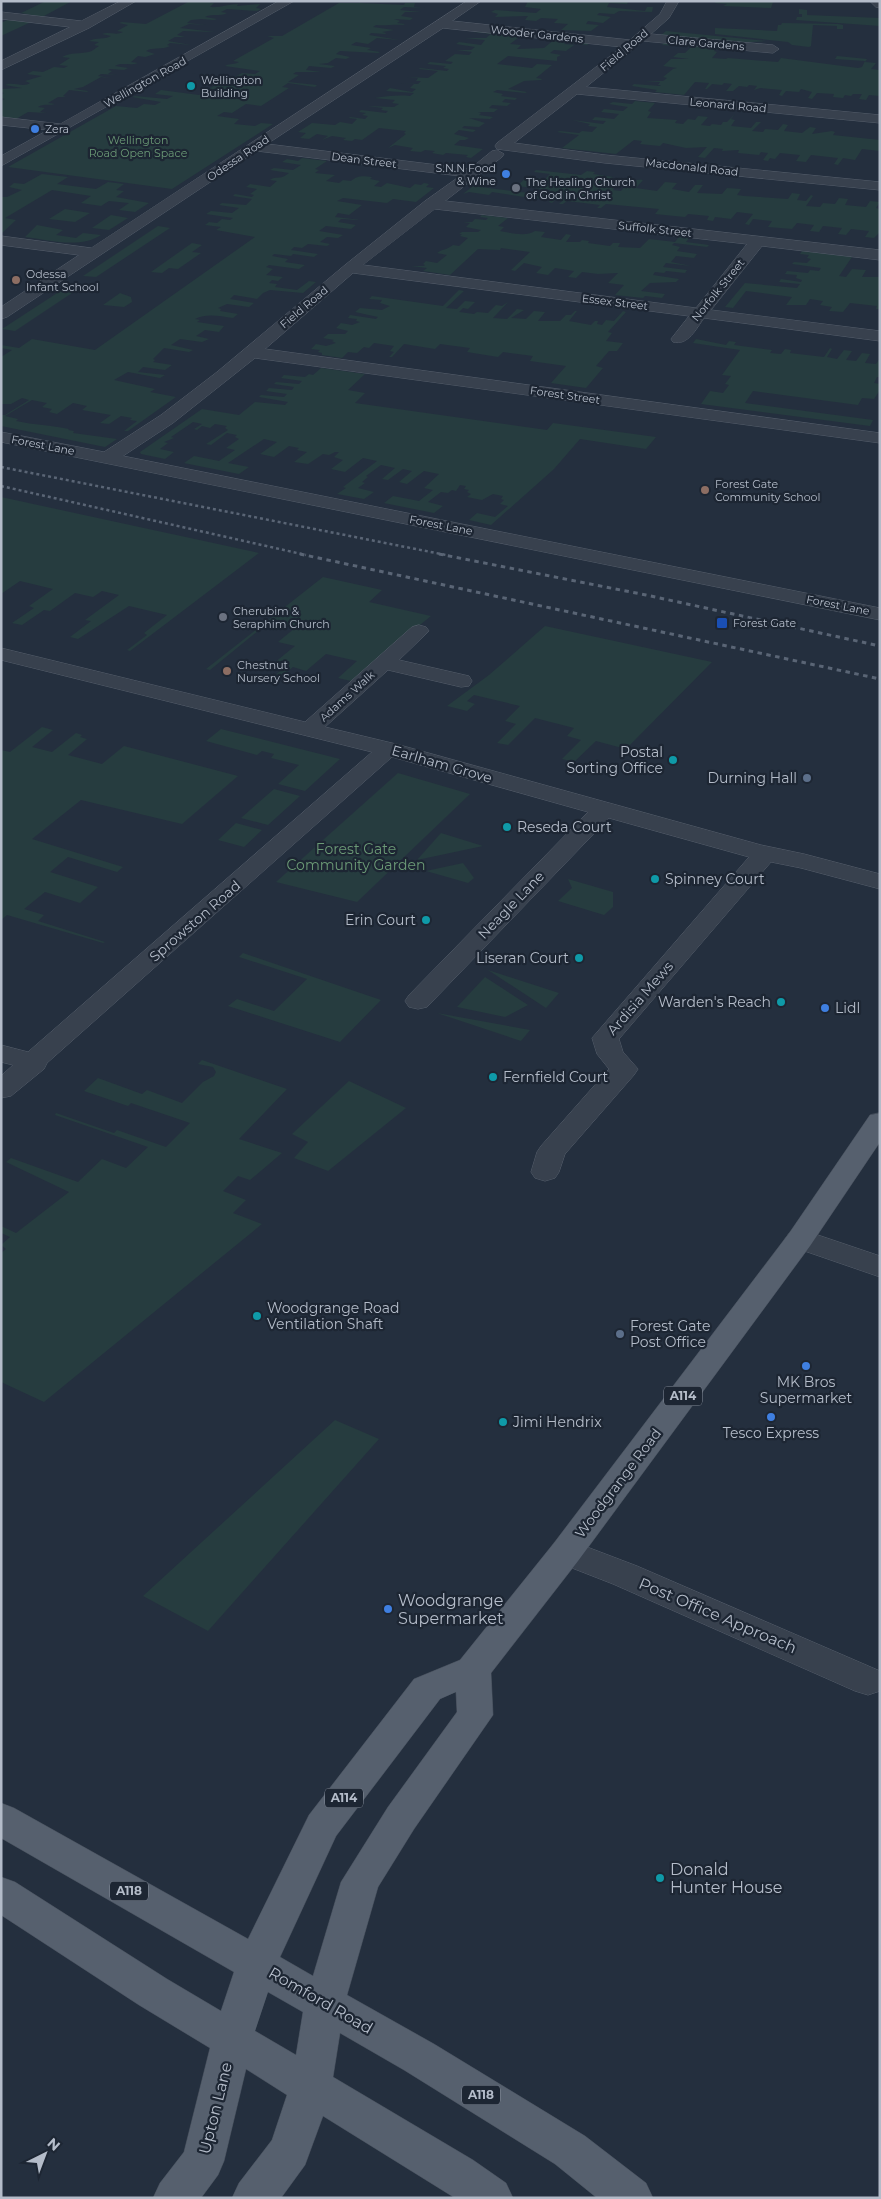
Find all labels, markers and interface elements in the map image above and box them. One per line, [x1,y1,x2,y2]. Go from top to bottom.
street label: Wooder Gardens [490,22,585,46]
street label: Field Road [597,26,651,74]
street label: Clare Gardens [667,33,746,53]
street label: Wellington Road [101,53,189,111]
place label: Wellington Building [201,73,262,100]
marker: Wellington Building [185,80,197,92]
street label: Leonard Road [689,95,767,115]
place label: Zera [45,122,69,136]
marker: Zera [29,123,41,135]
street label: Odessa Road [204,132,272,184]
park label: Wellington Road Open Space [89,133,188,160]
street label: Dean Street [331,149,398,171]
street label: Macdonald Road [645,155,739,179]
place label: S.N.N Food & Wine [436,161,496,188]
marker: S.N.N Food & Wine [500,168,512,180]
place label: The Healing Church of God in Christ [526,175,635,202]
marker: The Healing Church of God in Christ [510,182,522,194]
street label: Suffolk Street [617,218,693,240]
street label: Norfolk Street [688,255,748,324]
place label: Odessa Infant School [26,267,99,294]
marker: Odessa Infant School [10,274,22,286]
street label: Field Road [277,283,331,331]
street label: Essex Street [581,291,649,313]
street label: Forest Street [529,383,601,407]
street label: Forest Lane [10,432,76,458]
place label: Forest Gate Community School [715,477,820,504]
marker: Forest Gate Community School [699,484,711,496]
street label: Forest Lane [408,512,474,538]
street label: Forest Lane [805,592,871,618]
place label: Cherubim & Seraphim Church [233,604,330,631]
marker: Cherubim & Seraphim Church [217,611,229,623]
marker: Forest Gate [715,616,729,630]
place label: Forest Gate [733,616,797,630]
place label: Chestnut Nursery School [237,658,320,685]
marker: Chestnut Nursery School [221,665,233,677]
street label: Adams Walk [317,667,378,724]
street label: Earlham Grove [390,741,494,787]
place label: Postal Sorting Office [566,743,663,777]
marker: Postal Sorting Office [667,754,679,766]
place label: Durning Hall [707,769,797,787]
marker: Durning Hall [801,772,813,784]
place label: Reseda Court [517,818,612,836]
marker: Reseda Court [501,821,513,833]
park label: Forest Gate Community Garden [287,840,425,874]
street label: Neagle Lane [474,867,548,943]
place label: Spinney Court [665,870,765,888]
marker: Spinney Court [649,873,661,885]
street label: Sprowston Road [146,876,244,966]
place label: Erin Court [345,911,416,929]
marker: Erin Court [420,914,432,926]
place label: Liseran Court [476,949,569,967]
marker: Liseran Court [573,952,585,964]
street label: Ardisia Mews [603,957,677,1039]
place label: Warden's Reach [658,993,771,1011]
marker: Warden's Reach [775,996,787,1008]
place label: Lidl [835,999,860,1017]
marker: Lidl [819,1002,831,1014]
place label: Fernfield Court [503,1068,609,1086]
marker: Fernfield Court [487,1071,499,1083]
place label: Woodgrange Road Ventilation Shaft [267,1299,400,1333]
marker: Woodgrange Road Ventilation Shaft [251,1310,263,1322]
place label: Forest Gate Post Office [630,1317,710,1351]
marker: Forest Gate Post Office [614,1328,626,1340]
marker: MK Bros Supermarket [800,1360,812,1372]
place label: MK Bros Supermarket [760,1373,852,1407]
road number: A114 [664,1386,702,1405]
marker: Tesco Express [765,1411,777,1423]
place label: Jimi Hendrix [512,1413,602,1431]
marker: Jimi Hendrix [497,1416,509,1428]
place label: Tesco Express [723,1424,819,1442]
street label: Woodgrange Road [571,1425,665,1541]
street label: Post Office Approach [636,1574,800,1657]
place label: Woodgrange Supermarket [398,1591,504,1628]
marker: Woodgrange Supermarket [382,1603,394,1615]
road number: A114 [325,1789,363,1808]
place label: Donald Hunter House [670,1860,782,1897]
marker: Donald Hunter House [654,1872,666,1884]
road number: A118 [110,1882,148,1900]
street label: Romford Road [265,1963,376,2038]
street label: Upton Lane [195,2060,236,2156]
road number: A118 [462,2086,500,2104]
north arrow [20,2129,70,2179]
text: N [43,2134,64,2155]

